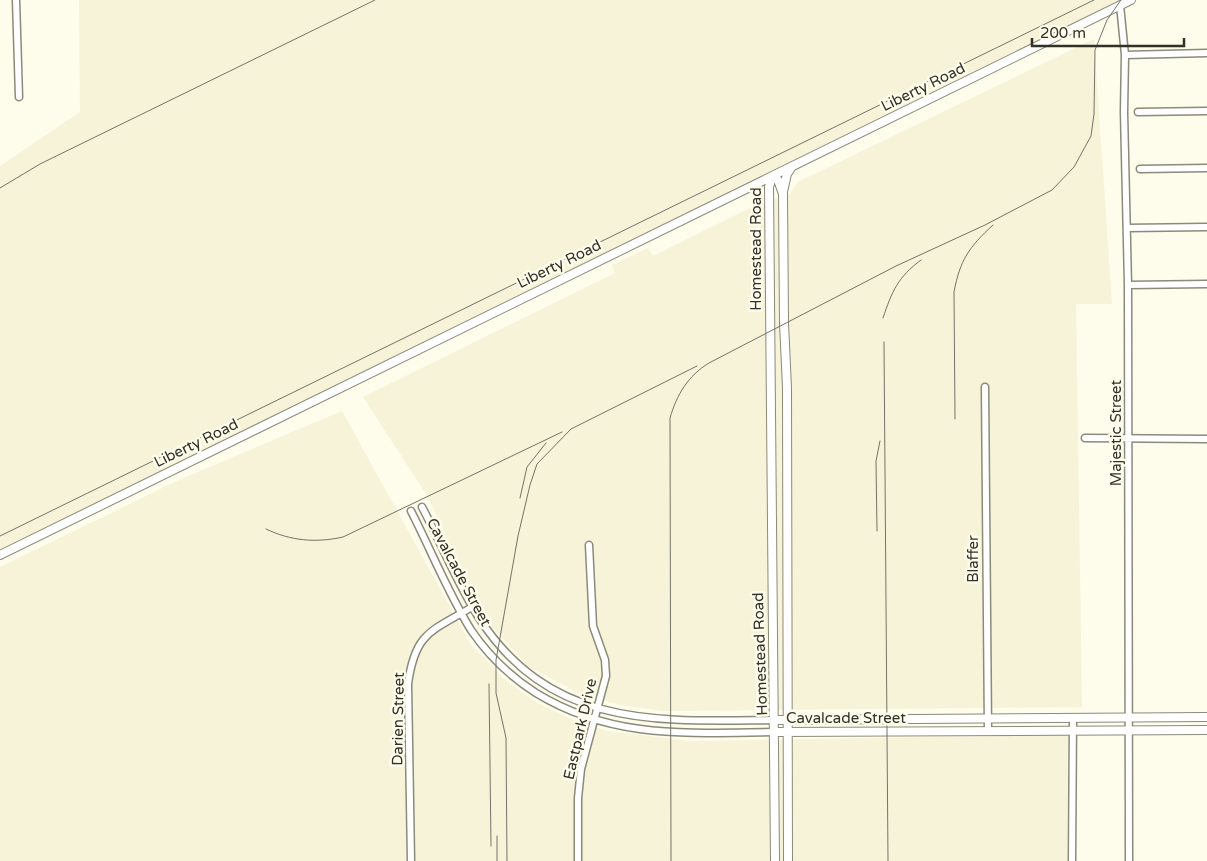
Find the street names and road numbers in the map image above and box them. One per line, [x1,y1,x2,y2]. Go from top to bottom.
street label: Liberty Road [878,59,968,115]
street label: Homestead Road [747,187,765,311]
street label: Liberty Road [514,236,604,292]
street label: Majestic Street [1107,379,1125,486]
street label: Liberty Road [151,415,241,471]
street label: Cavalcade Street [423,515,495,629]
street label: Blaffer [964,535,982,583]
street label: Homestead Road [749,592,771,716]
street label: Darien Street [388,672,408,766]
street label: Eastpark Drive [560,677,600,781]
street label: Cavalcade Street [786,709,906,727]

